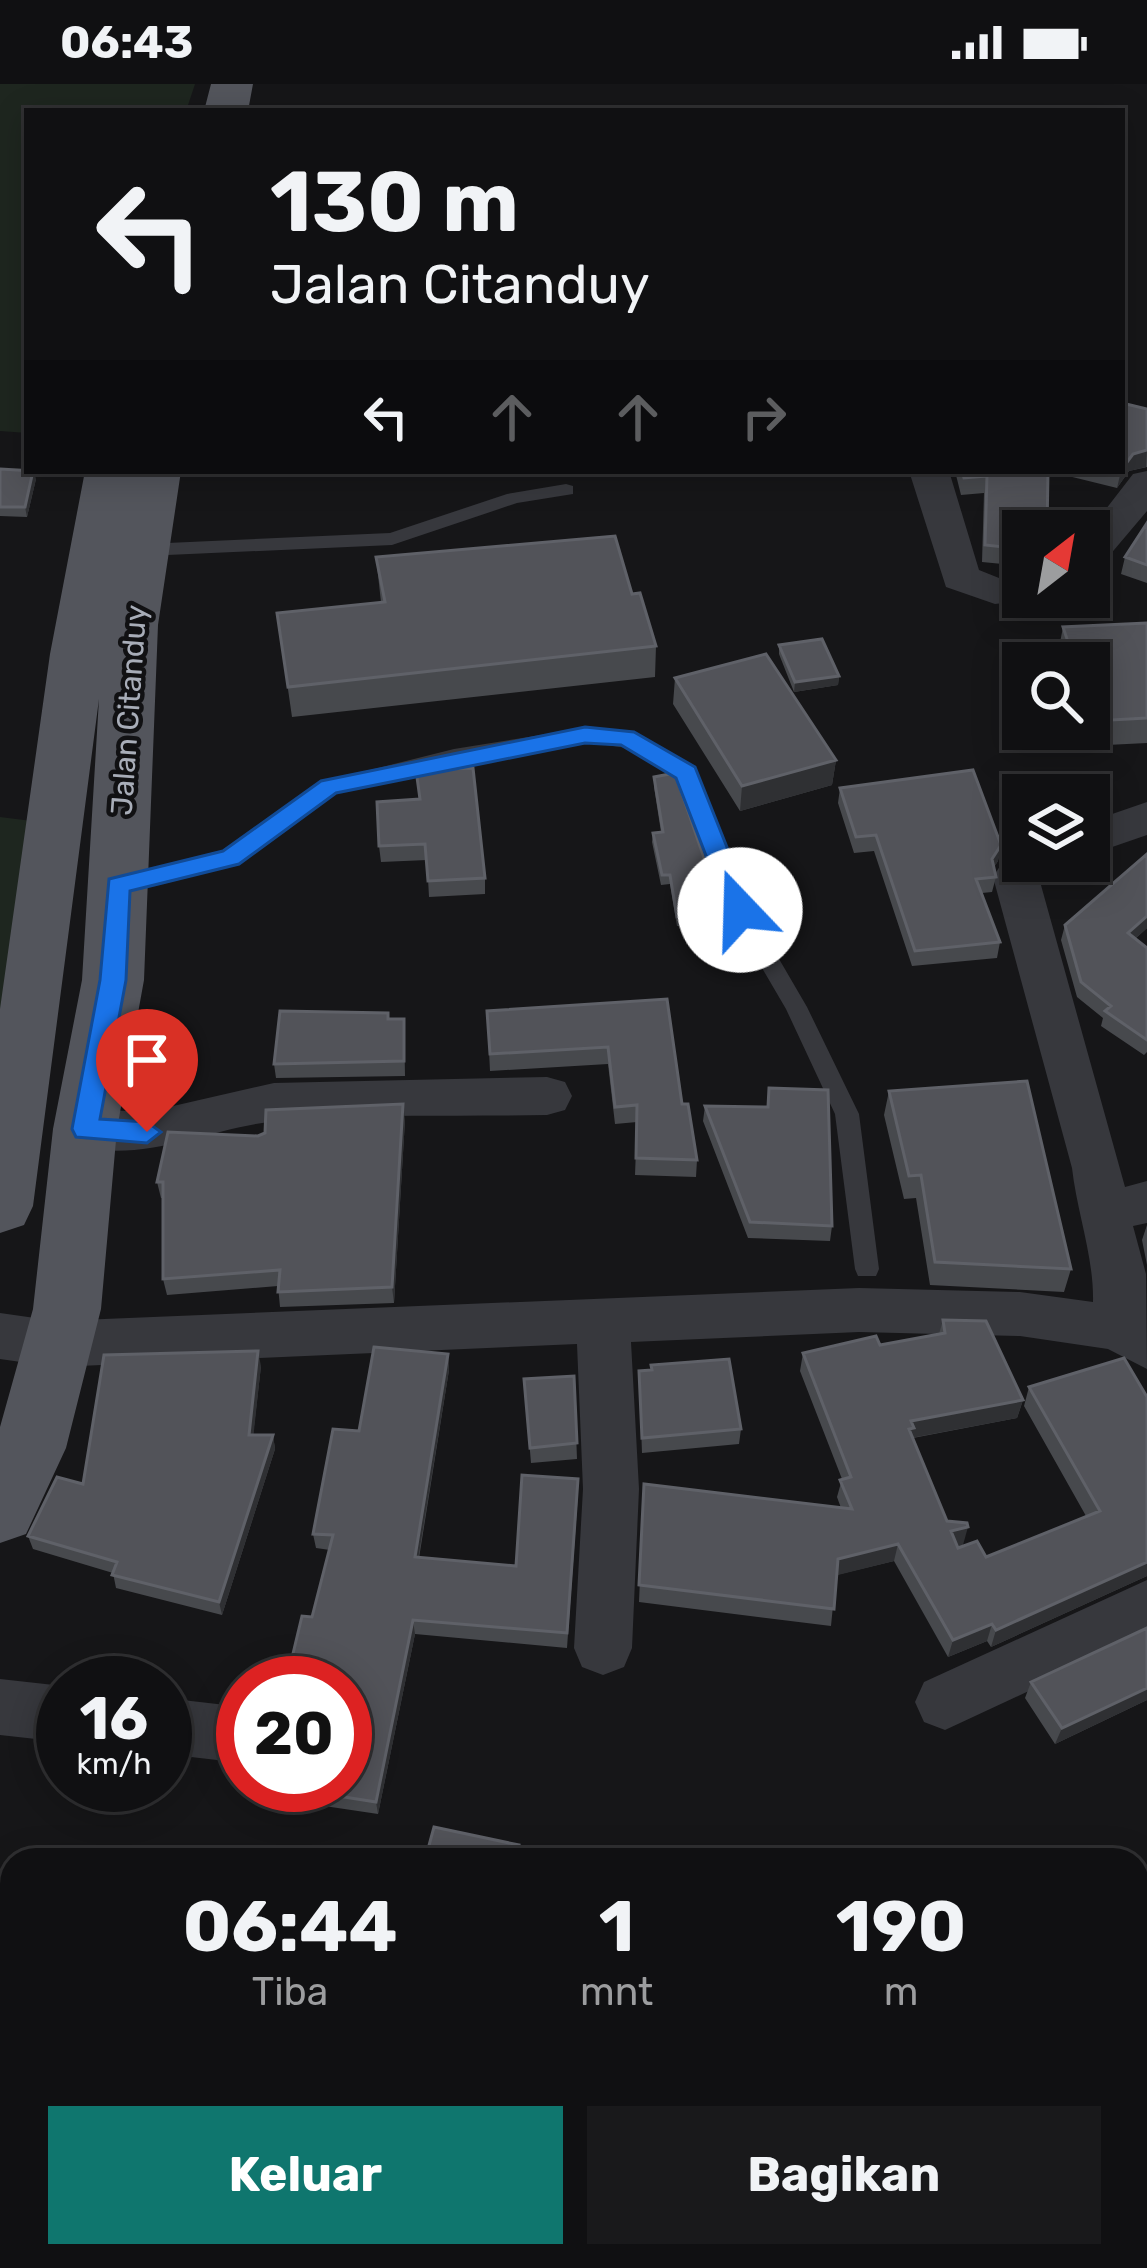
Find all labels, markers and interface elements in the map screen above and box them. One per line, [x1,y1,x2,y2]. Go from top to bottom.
text: 06:43 [60,16,193,69]
text: 130 m [270,152,519,252]
icon: left [72,156,228,312]
text: Jalan Citanduy [270,253,650,317]
icon: left [353,384,419,450]
icon: ahead [479,384,545,450]
icon: ahead [605,384,671,450]
icon: right [731,384,797,450]
north arrow [1002,510,1110,618]
map controls [1002,510,1110,882]
street label: Jalan Citanduy [104,603,154,817]
button: search [1002,642,1110,750]
button: layers [1002,774,1110,882]
position arrow [677,847,803,973]
pin [96,1009,198,1132]
icon: arrive [114,1027,180,1093]
speed limit sign: 20 [216,1656,372,1812]
text: 16 [80,1683,148,1754]
text: km/h [77,1746,151,1782]
text: 06:44 [182,1884,398,1969]
text: 1 [599,1884,635,1969]
text: 190 [836,1884,967,1969]
text: Tiba [252,1969,328,2015]
text: mnt [580,1969,653,2015]
text: m [884,1969,918,2015]
button: Keluar [48,2106,563,2244]
button: Bagikan [587,2106,1101,2244]

